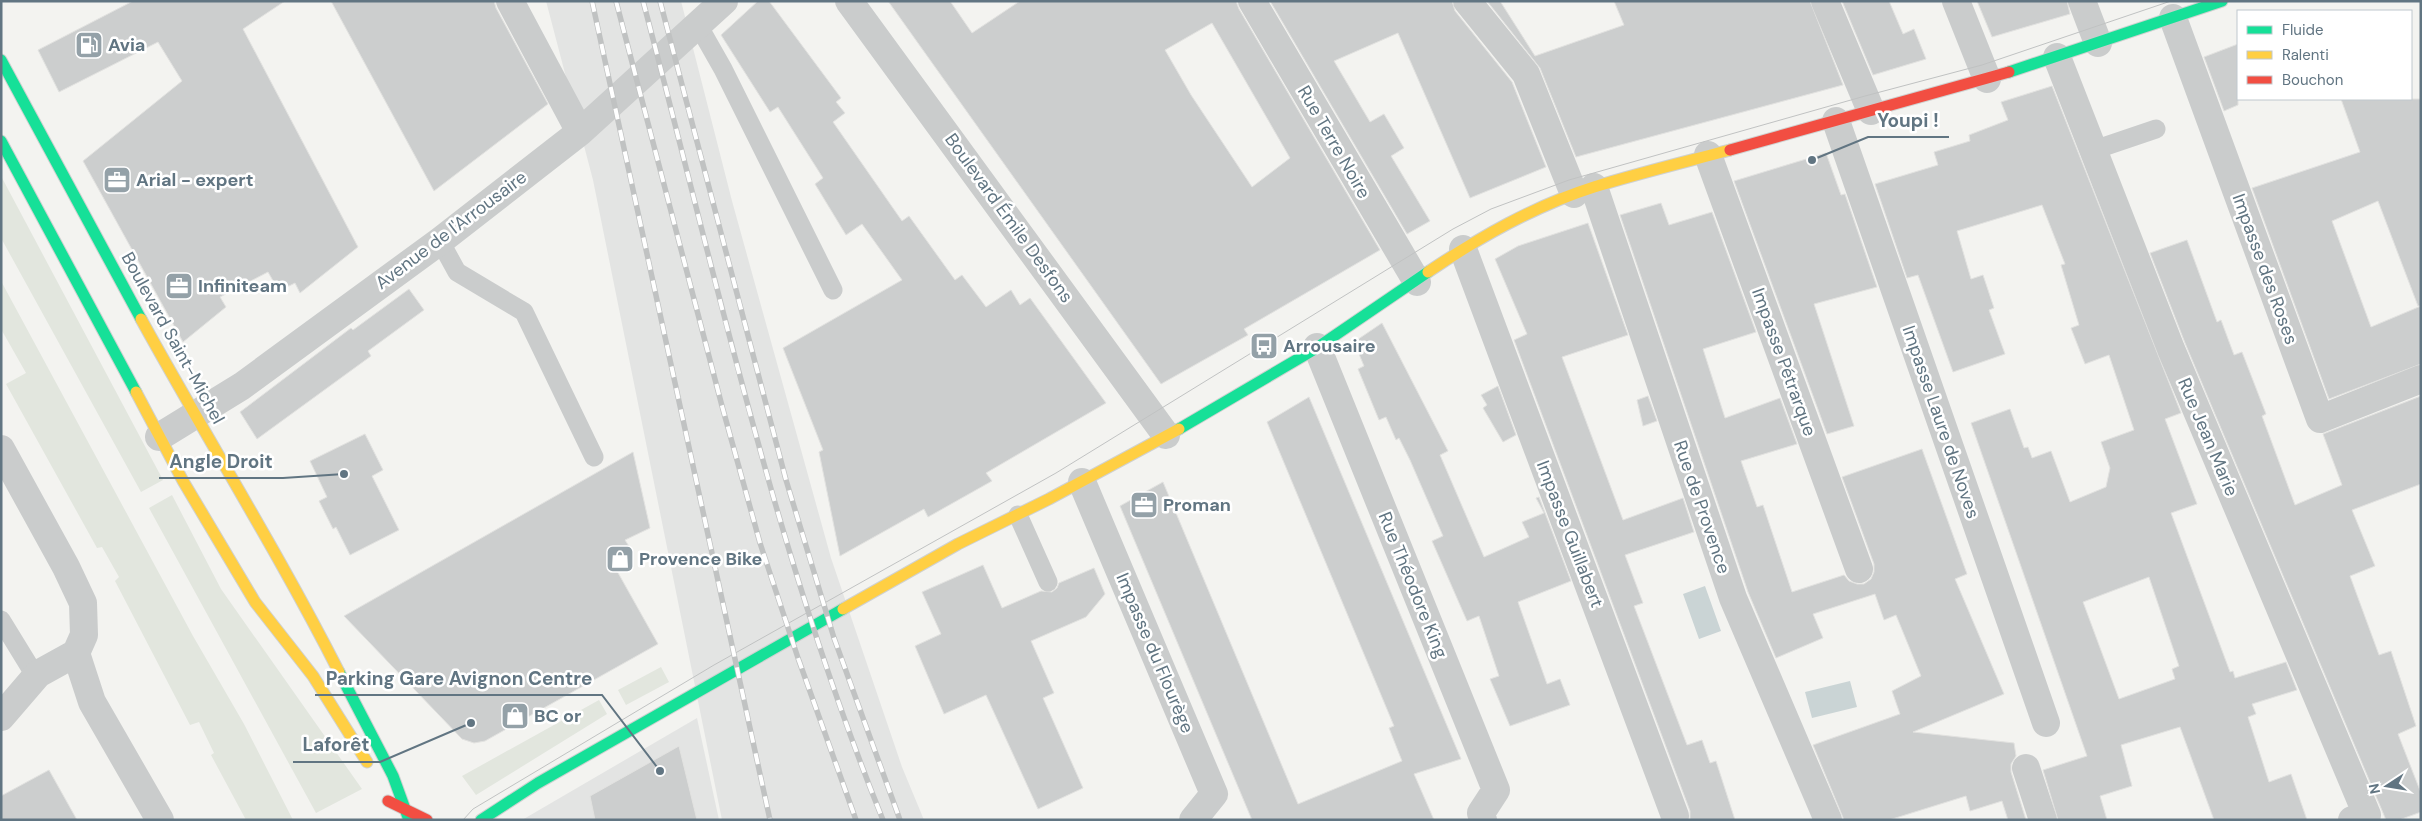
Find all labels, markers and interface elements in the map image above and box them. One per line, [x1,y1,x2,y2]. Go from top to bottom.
legend [2237,10,2412,100]
text: Fluide [2282,20,2324,40]
fuel station icon: Avia [74,30,104,60]
place label: Avia [108,33,145,57]
text: Ralenti [2282,45,2329,65]
text: Bouchon [2282,70,2343,90]
street label: Rue Terre Noire [1292,81,1376,203]
callout: Youpi ! [1868,103,1949,137]
text: Youpi ! [1877,108,1939,133]
street label: Boulevard Émile Desfons [939,128,1079,308]
office icon: Arial - expert [102,165,132,195]
street label: Avenue de l'Arrousaire [370,165,532,295]
place label: Arial - expert [136,168,254,192]
street label: Impasse des Roses [2227,190,2303,348]
street label: Boulevard Saint-Michel [116,248,230,428]
office icon: Infiniteam [164,271,194,301]
place label: Infiniteam [198,274,287,298]
street label: Impasse Pétrarque [1746,285,1822,439]
street label: Impasse Laure de Noves [1897,322,1985,522]
bus stop icon: Arrousaire [1249,331,1279,361]
place label: Arrousaire [1283,334,1376,358]
street label: Rue Jean Marie [2172,374,2244,500]
street label: Rue de Provence [1668,437,1736,577]
callout: Angle Droit [159,444,283,478]
text: Angle Droit [169,449,273,474]
street label: Impasse Guillabert [1531,457,1609,611]
office icon: Proman [1129,490,1159,520]
place label: Proman [1163,493,1231,517]
street label: Rue Théodore King [1373,508,1453,662]
shop icon: Provence Bike [605,544,635,574]
place label: Provence Bike [639,547,763,571]
street label: Impasse du Flourège [1110,569,1200,737]
callout: Parking Gare Avignon Centre [315,661,602,695]
text: Parking Gare Avignon Centre [326,666,592,691]
shop icon: BC or [500,701,530,731]
place label: BC or [534,704,581,728]
callout: Laforêt [293,728,380,762]
text: Laforêt [302,732,370,757]
north arrow [2362,761,2412,811]
text: N [2364,782,2384,796]

